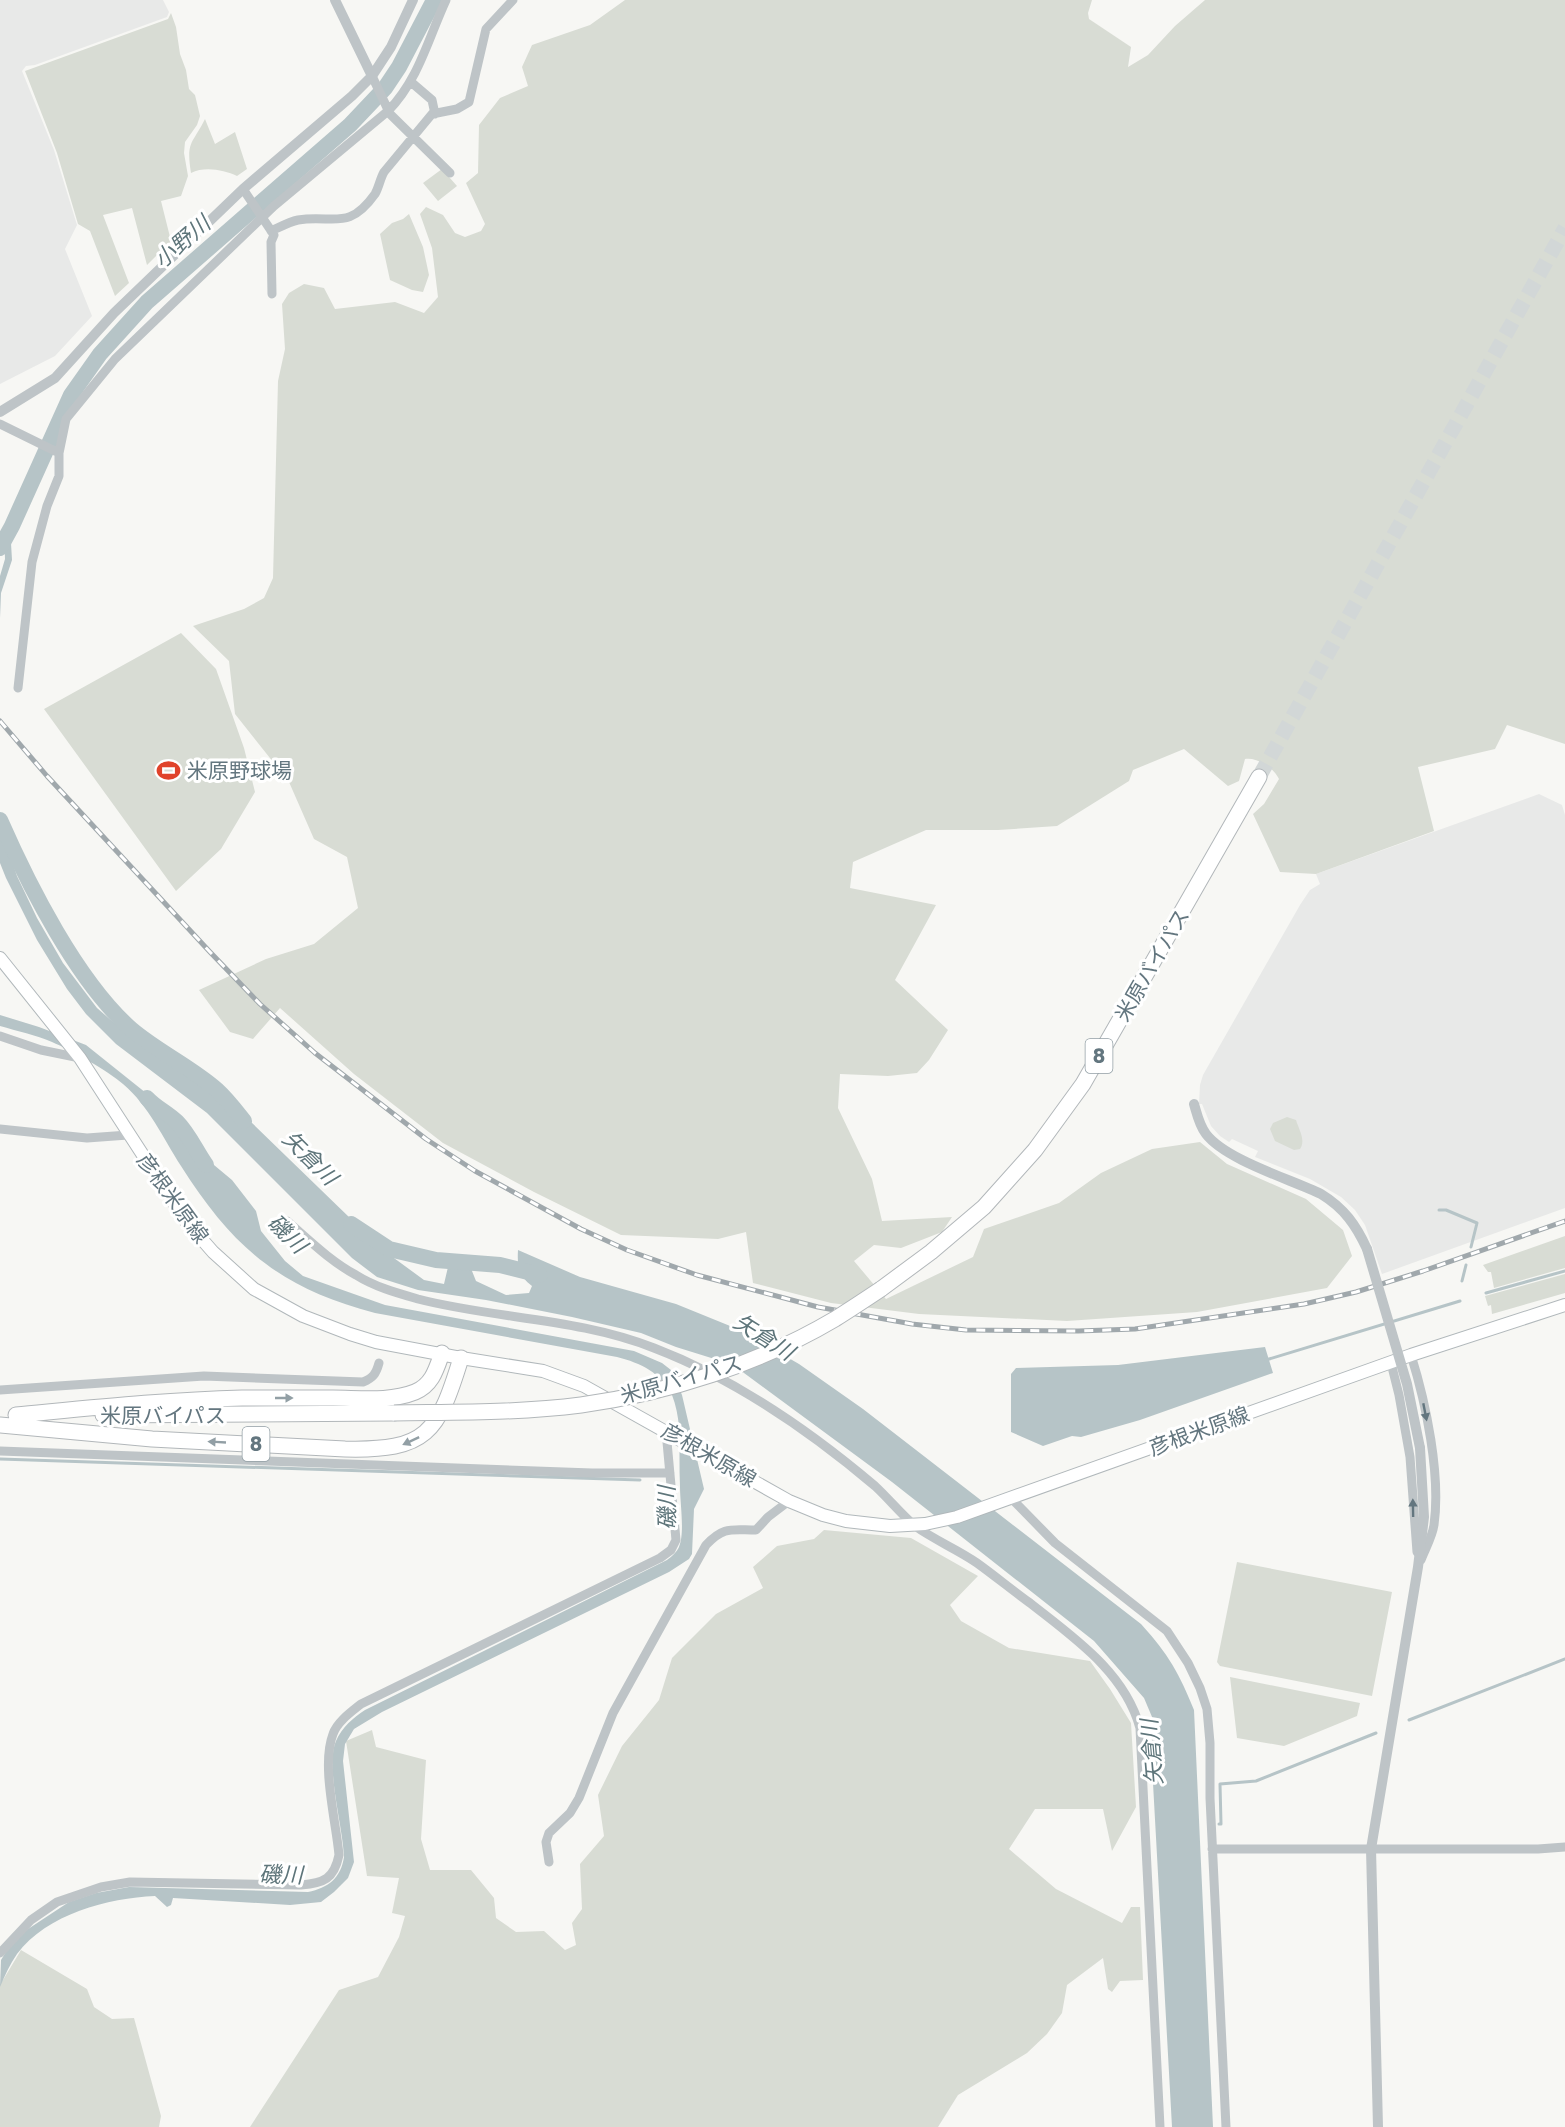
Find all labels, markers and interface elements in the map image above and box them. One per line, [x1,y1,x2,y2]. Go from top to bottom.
water label: 小野川 [147,207,219,275]
place label: 米原野球場 [187,756,292,785]
sports icon: 米原野球場 [156,757,182,783]
street label: 米原バイパス [1108,903,1196,1027]
road number: 8 [1086,1039,1112,1073]
water label: 矢倉川 [276,1124,346,1194]
street label: 彦根米原線 [130,1147,216,1249]
water label: 磯川 [260,1208,315,1262]
water label: 矢倉川 [728,1306,802,1369]
street label: 米原バイパス [617,1348,745,1410]
one-way arrow [274,1393,293,1403]
street label: 彦根米原線 [1145,1399,1253,1463]
street label: 米原バイパス [100,1401,226,1430]
one-way arrow [1421,1402,1430,1421]
street label: 彦根米原線 [656,1416,762,1494]
road number: 8 [242,1427,270,1461]
one-way arrow [402,1436,419,1445]
one-way arrow [208,1438,227,1447]
water label: 磯川 [651,1484,683,1530]
one-way arrow [1409,1499,1418,1518]
water label: 矢倉川 [1134,1716,1170,1786]
water label: 磯川 [259,1859,305,1891]

